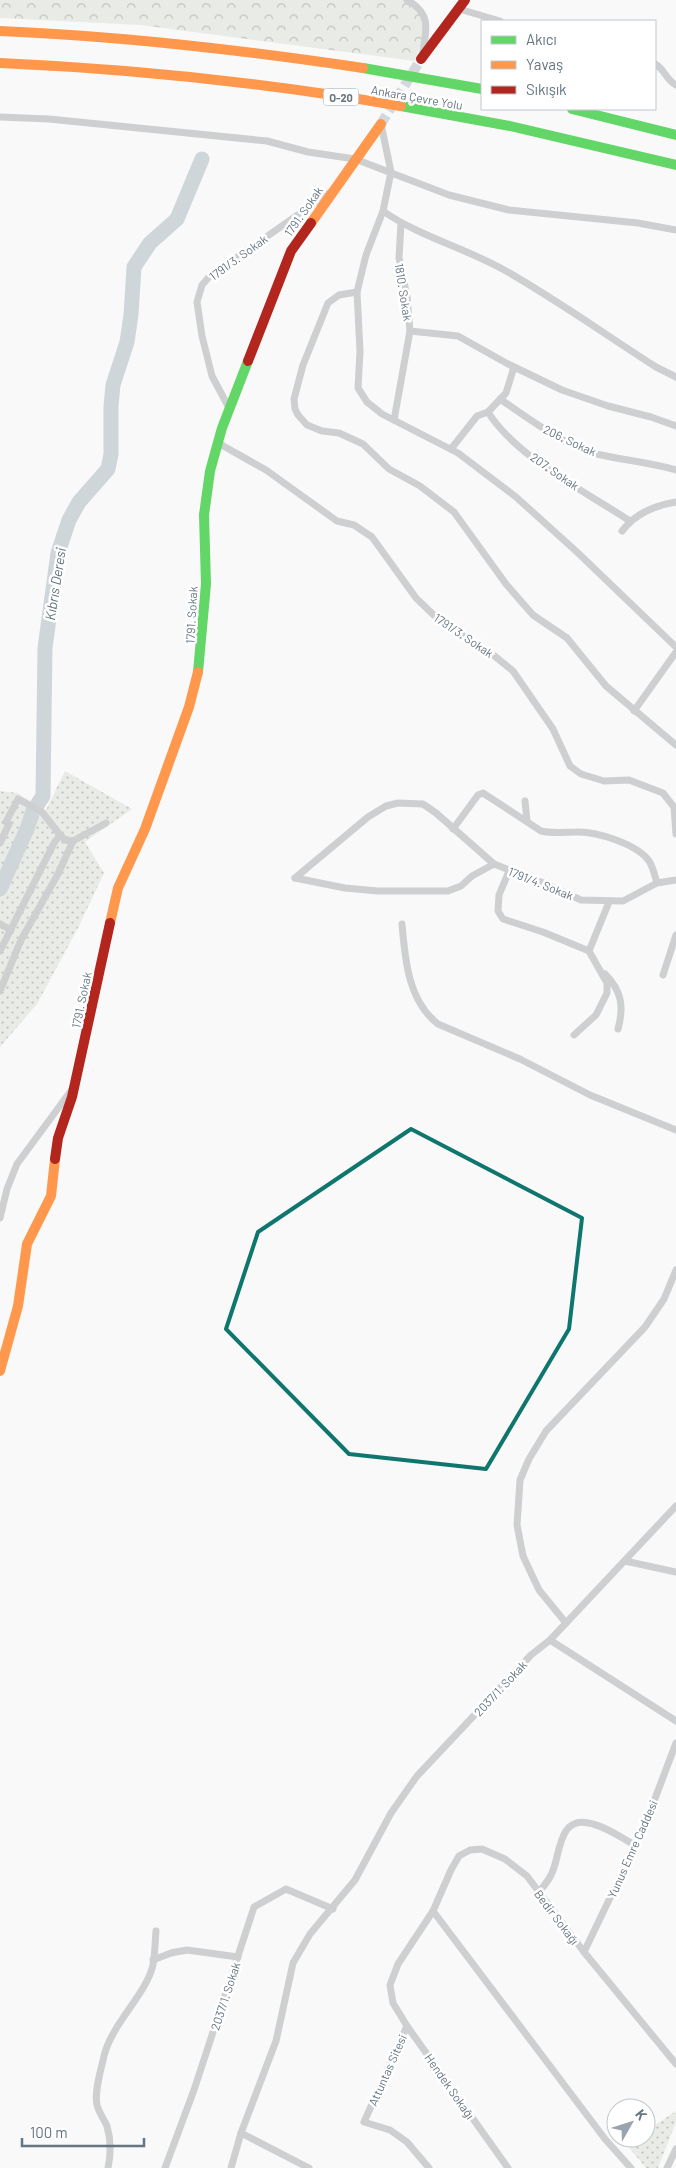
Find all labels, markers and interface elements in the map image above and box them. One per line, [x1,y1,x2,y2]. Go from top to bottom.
legend [481,20,656,110]
text: Akıcı [526,30,557,48]
text: Yavaş [526,55,563,73]
text: Sıkışık [526,80,567,98]
street label: Ankara Çevre Yolu [370,82,464,112]
road number: O-20 [324,88,358,105]
street label: 1791. Sokak [281,183,325,239]
street label: 1791/3. Sokak [206,231,270,283]
street label: 1810. Sokak [393,262,415,322]
street label: 206. Sokak [541,422,599,458]
street label: 207. Sokak [528,449,582,493]
water label: Kıbrıs Deresi [41,546,69,622]
street label: 1791. Sokak [183,586,199,644]
street label: 1791/3. Sokak [432,610,496,660]
street label: 1791/4. Sokak [506,864,576,902]
street label: 1791. Sokak [68,970,94,1030]
street label: 2037/1. Sokak [471,1657,529,1719]
street label: Yunus Emre Caddesi [604,1798,660,1900]
street label: Bedir Sokağı [532,1887,582,1947]
street label: 2037/1. Sokak [207,1960,243,2032]
street label: Attuntas Sitesi [365,2032,409,2108]
street label: Hendek Sokağı [422,2051,478,2121]
north arrow [606,2098,656,2148]
text: K [632,2106,651,2123]
scale bar [22,2116,145,2148]
text: 100 m [30,2123,68,2141]

